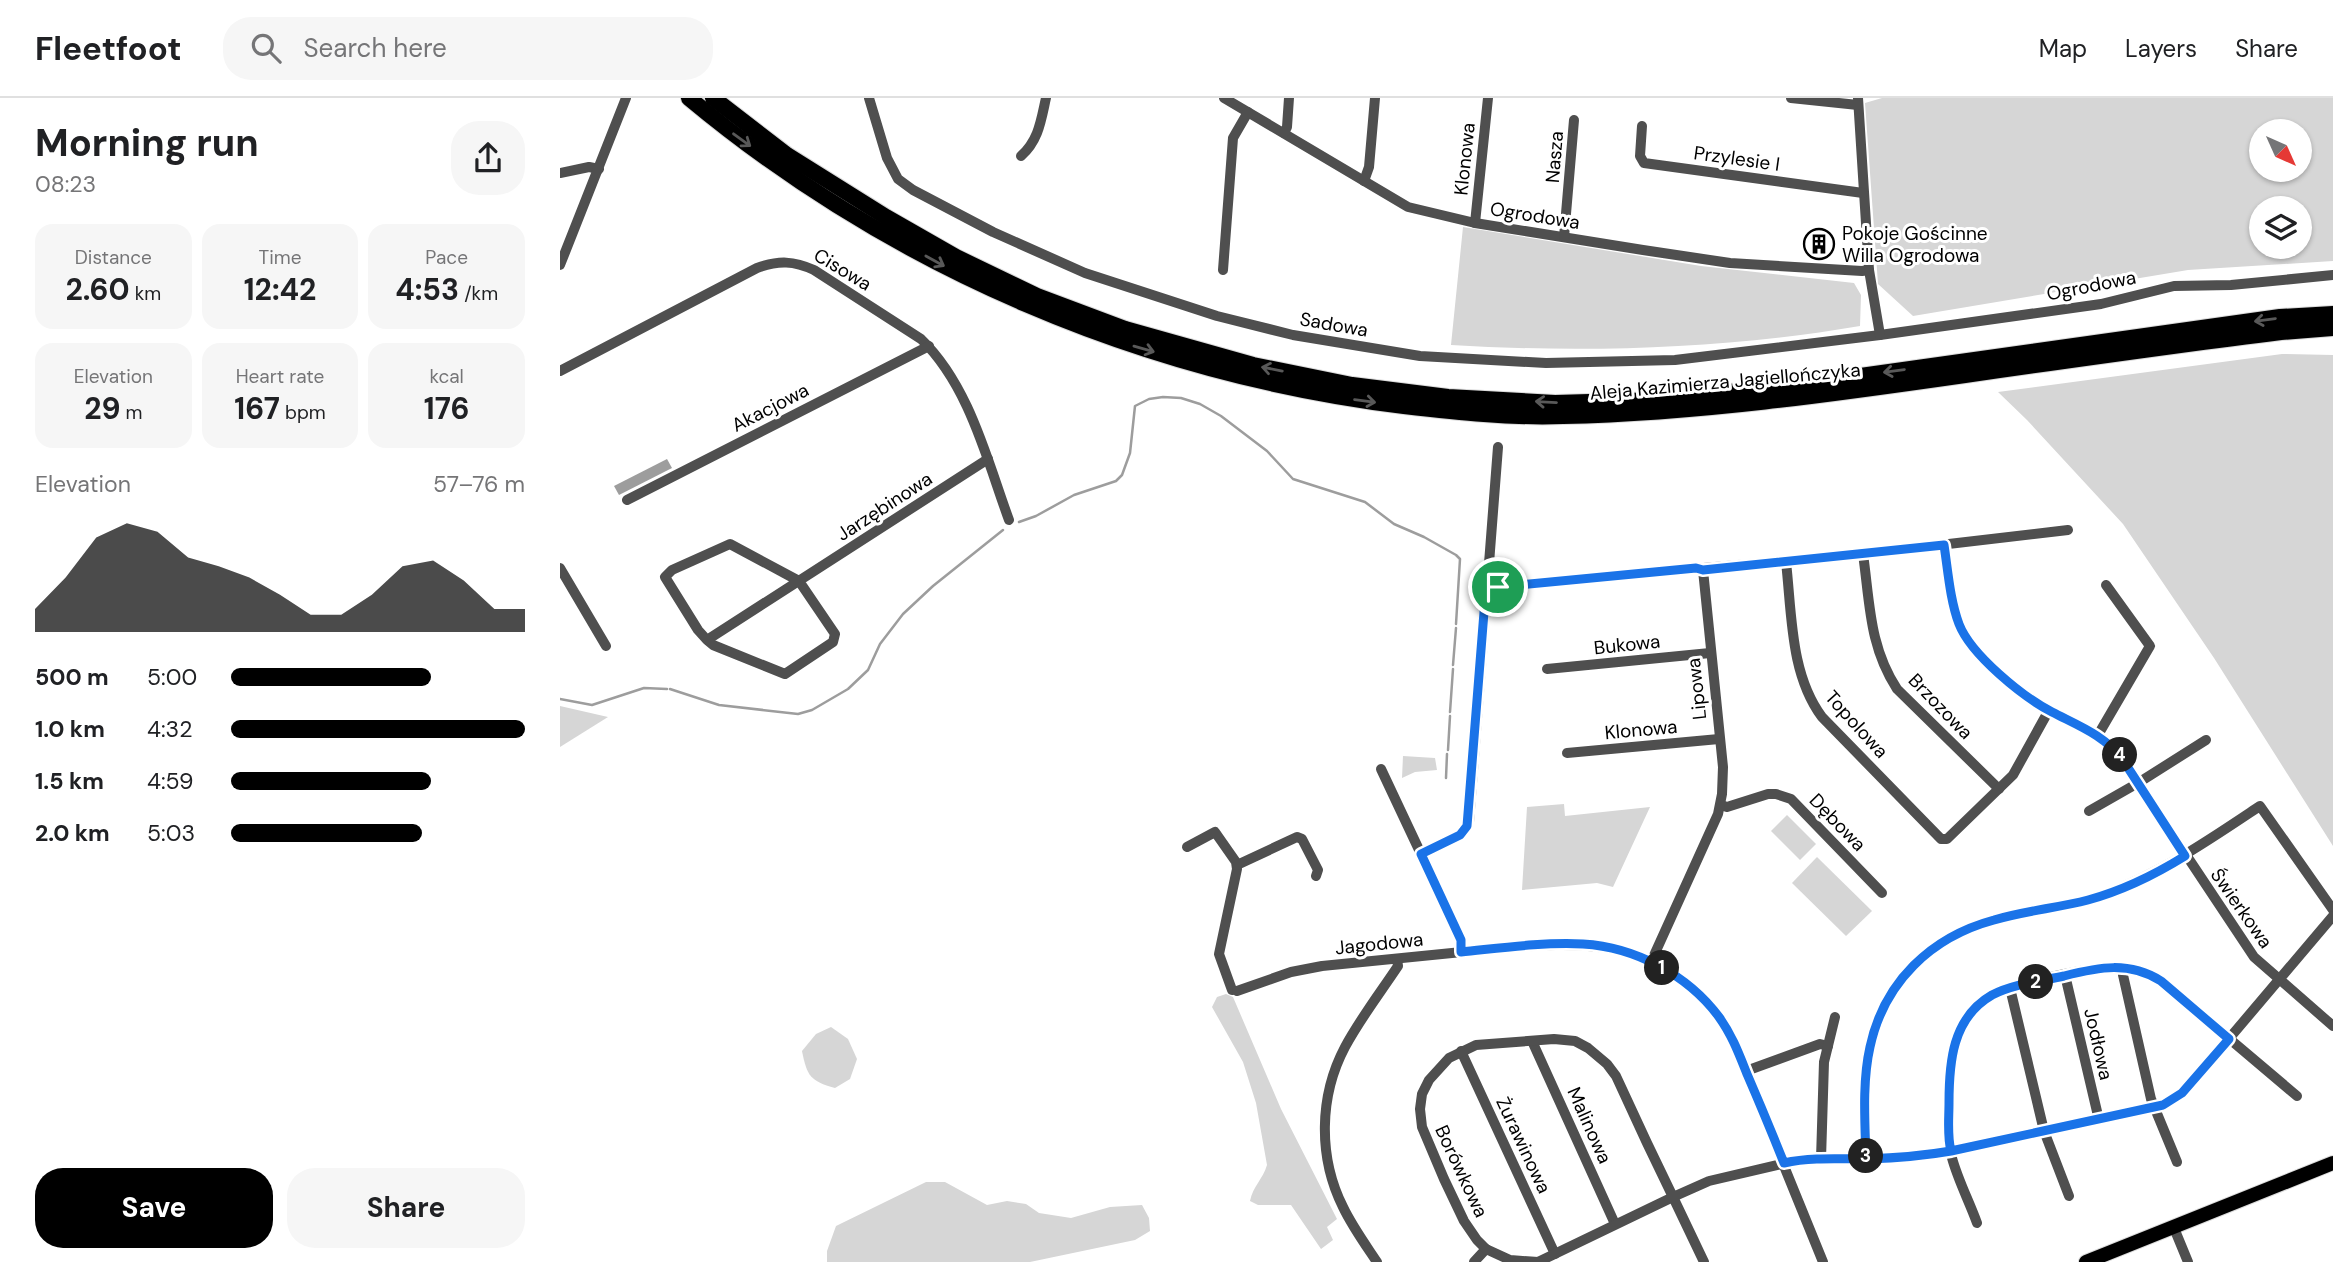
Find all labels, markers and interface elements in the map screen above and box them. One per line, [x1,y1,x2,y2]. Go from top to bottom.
search box [223,17,713,80]
text: Fleetfoot [35,27,181,70]
icon: search [247,29,285,67]
text: Search here [303,31,447,65]
text: Map [2039,33,2087,64]
text: Layers [2125,33,2197,64]
text: Share [2235,33,2298,64]
text: Morning run [35,118,259,168]
north arrow [2249,119,2312,182]
map controls [2249,119,2312,259]
button: share [451,121,525,195]
street label: Klonowa [1448,121,1481,197]
street label: Nasza [1540,130,1569,184]
one-way arrow [732,133,751,148]
street label: Przylesie I [1692,140,1782,177]
text: 08:23 [35,169,96,199]
street label: Ogrodowa [1488,196,1582,235]
button: layers [2249,196,2312,259]
place label: Pokoje Gościnne Willa Ogrodowa [1842,221,1988,268]
building icon: Pokoje Gościnne Willa Ogrodowa [1802,227,1836,261]
street label: Cisowa [809,242,876,296]
text: Distance [75,245,152,270]
text: Time [259,245,301,270]
text: Pace [425,245,468,270]
one-way arrow [924,254,944,268]
street label: Ogrodowa [2044,265,2138,306]
text: 2.60 [65,270,130,309]
text: 12:42 [244,270,316,309]
text: 4:53 [395,270,459,309]
text: km [130,281,161,306]
text: /km [459,281,498,306]
street label: Sadowa [1298,306,1370,343]
one-way arrow [2254,313,2277,326]
one-way arrow [1133,344,1155,357]
street label: Aleja Kazimierza Jagiellończyka [1589,357,1861,406]
one-way arrow [1261,361,1284,375]
text: Elevation [74,364,153,389]
text: Heart rate [236,364,324,389]
text: kcal [429,364,464,389]
one-way arrow [1883,365,1906,378]
street label: Akacjowa [727,377,813,438]
text: 29 [84,389,120,428]
text: 167 [234,389,280,428]
text: 176 [424,389,470,428]
one-way arrow [1353,395,1376,408]
one-way arrow [1535,396,1558,409]
text: m [120,400,142,425]
text: bpm [280,400,326,425]
street label: Jarzębinowa [832,466,937,547]
text: Elevation [35,469,131,499]
text: 57–76 m [433,469,525,499]
pin [1468,557,1528,617]
icon: arrive [1479,568,1517,606]
street label: Bukowa [1593,629,1661,660]
street label: Lipowa [1681,657,1712,721]
text: 500 m [35,662,109,692]
text: 5:00 [147,662,197,692]
street label: Brzozowa [1903,668,1978,745]
street label: Topolowa [1820,685,1894,764]
text: 1.0 km [35,714,105,744]
text: 4:32 [147,714,192,744]
street label: Klonowa [1604,714,1678,745]
pin: 4 [2102,738,2138,772]
text: 4 [2113,742,2126,767]
text: 1.5 km [35,766,104,796]
text: 4:59 [147,766,193,796]
street label: Dębowa [1804,788,1871,857]
text: 2.0 km [35,818,110,848]
text: 5:03 [147,818,195,848]
street label: Świerkowa [2205,863,2278,953]
street label: Jagodowa [1334,926,1424,961]
pin: 1 [1644,950,1680,986]
text: 1 [1658,955,1665,980]
pin: 2 [2018,964,2054,1000]
text: 2 [2030,969,2041,994]
street label: Jodłowa [2078,1006,2119,1082]
street label: Malinowa [1562,1083,1618,1167]
street label: Żurawinowa [1490,1093,1557,1197]
street label: Borówkowa [1429,1121,1494,1221]
pin: 3 [1848,1138,1884,1174]
text: 3 [1860,1143,1871,1168]
button: Save [35,1168,273,1248]
button: Share [287,1168,525,1248]

